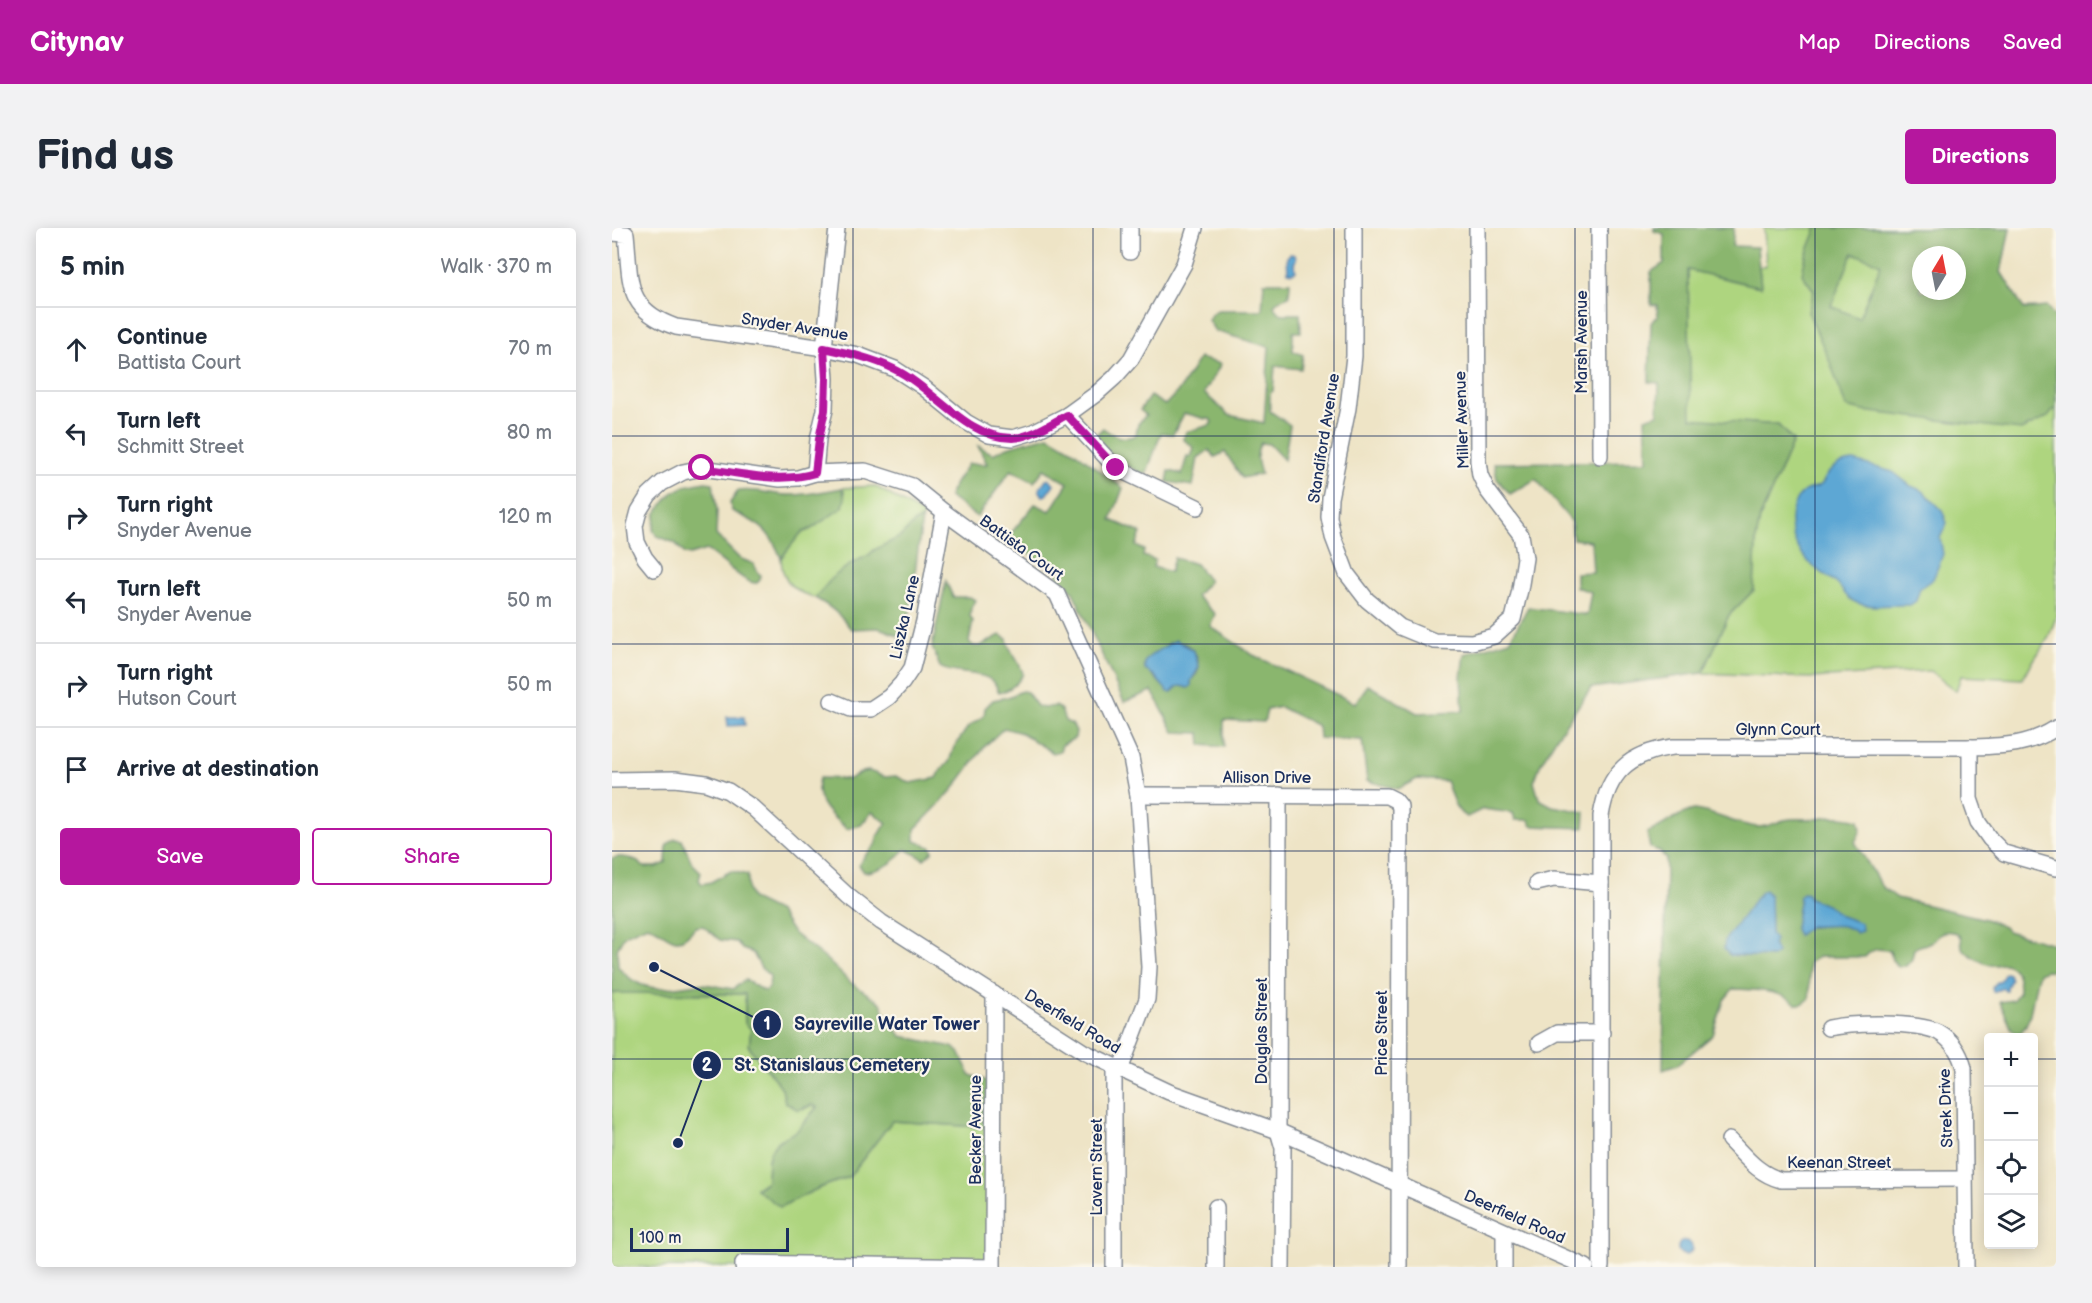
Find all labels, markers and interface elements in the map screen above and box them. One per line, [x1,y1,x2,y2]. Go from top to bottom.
text: Citynav [30,26,124,59]
text: Map [1798,30,1841,55]
text: Directions [1874,30,1970,55]
text: Saved [2003,30,2062,55]
button: Directions [1905,129,2056,184]
text: Find us [36,131,174,182]
north arrow [1912,246,1966,300]
text: 5 min [60,252,125,283]
text: Walk · 370 m [440,255,552,279]
street label: Marsh Avenue [1573,290,1592,394]
street label: Snyder Avenue [740,310,850,345]
text: Continue [117,324,207,351]
icon: ahead [60,333,93,366]
text: 70 m [508,337,552,361]
text: Battista Court [117,351,241,375]
street label: Miller Avenue [1451,370,1474,469]
street label: Standiford Avenue [1305,371,1344,504]
text: Turn left [117,408,201,435]
icon: left [60,417,93,450]
text: 80 m [507,421,552,445]
text: Schmitt Street [117,435,244,459]
route start [688,454,714,480]
route end [1102,454,1128,480]
text: Turn right [117,492,213,519]
icon: right [60,501,93,534]
text: 120 m [499,505,552,529]
street label: Battista Court [975,511,1067,585]
text: Snyder Avenue [117,519,252,543]
street label: Liszka Lane [887,573,924,661]
text: Turn left [117,576,201,603]
icon: left [60,585,93,618]
text: 50 m [507,589,552,613]
text: Snyder Avenue [117,603,252,627]
text: Turn right [117,660,213,687]
icon: right [60,669,93,702]
text: 50 m [507,673,552,697]
text: Hutson Court [117,687,237,711]
street label: Glynn Court [1735,721,1821,740]
icon: arrive [60,753,93,786]
text: Arrive at destination [117,756,319,783]
street label: Allison Drive [1223,769,1312,788]
button: Save [60,828,300,885]
button: Share [312,828,552,885]
street label: Douglas Street [1253,977,1272,1084]
street label: Deerfield Road [1021,986,1124,1059]
street label: Price Street [1373,990,1392,1076]
callout: Sayreville Water Tower [752,1006,992,1042]
text: 1 [763,1014,771,1035]
text: Sayreville Water Tower [794,1014,981,1035]
map controls [1984,1033,2038,1249]
button: + [1984,1033,2038,1087]
callout: St. Stanislaus Cemetery [692,1047,942,1083]
text: 2 [702,1055,713,1076]
text: St. Stanislaus Cemetery [734,1055,930,1076]
street label: Strek Drive [1936,1067,1957,1148]
street label: Becker Avenue [967,1075,986,1185]
button: − [1984,1087,2038,1141]
street label: Lavern Street [1088,1118,1107,1216]
button: locate [1984,1141,2038,1195]
street label: Keenan Street [1787,1154,1891,1173]
street label: Deerfield Road [1461,1187,1568,1248]
button: layers [1984,1195,2038,1249]
scale bar [630,1225,789,1252]
text: 100 m [639,1229,682,1248]

